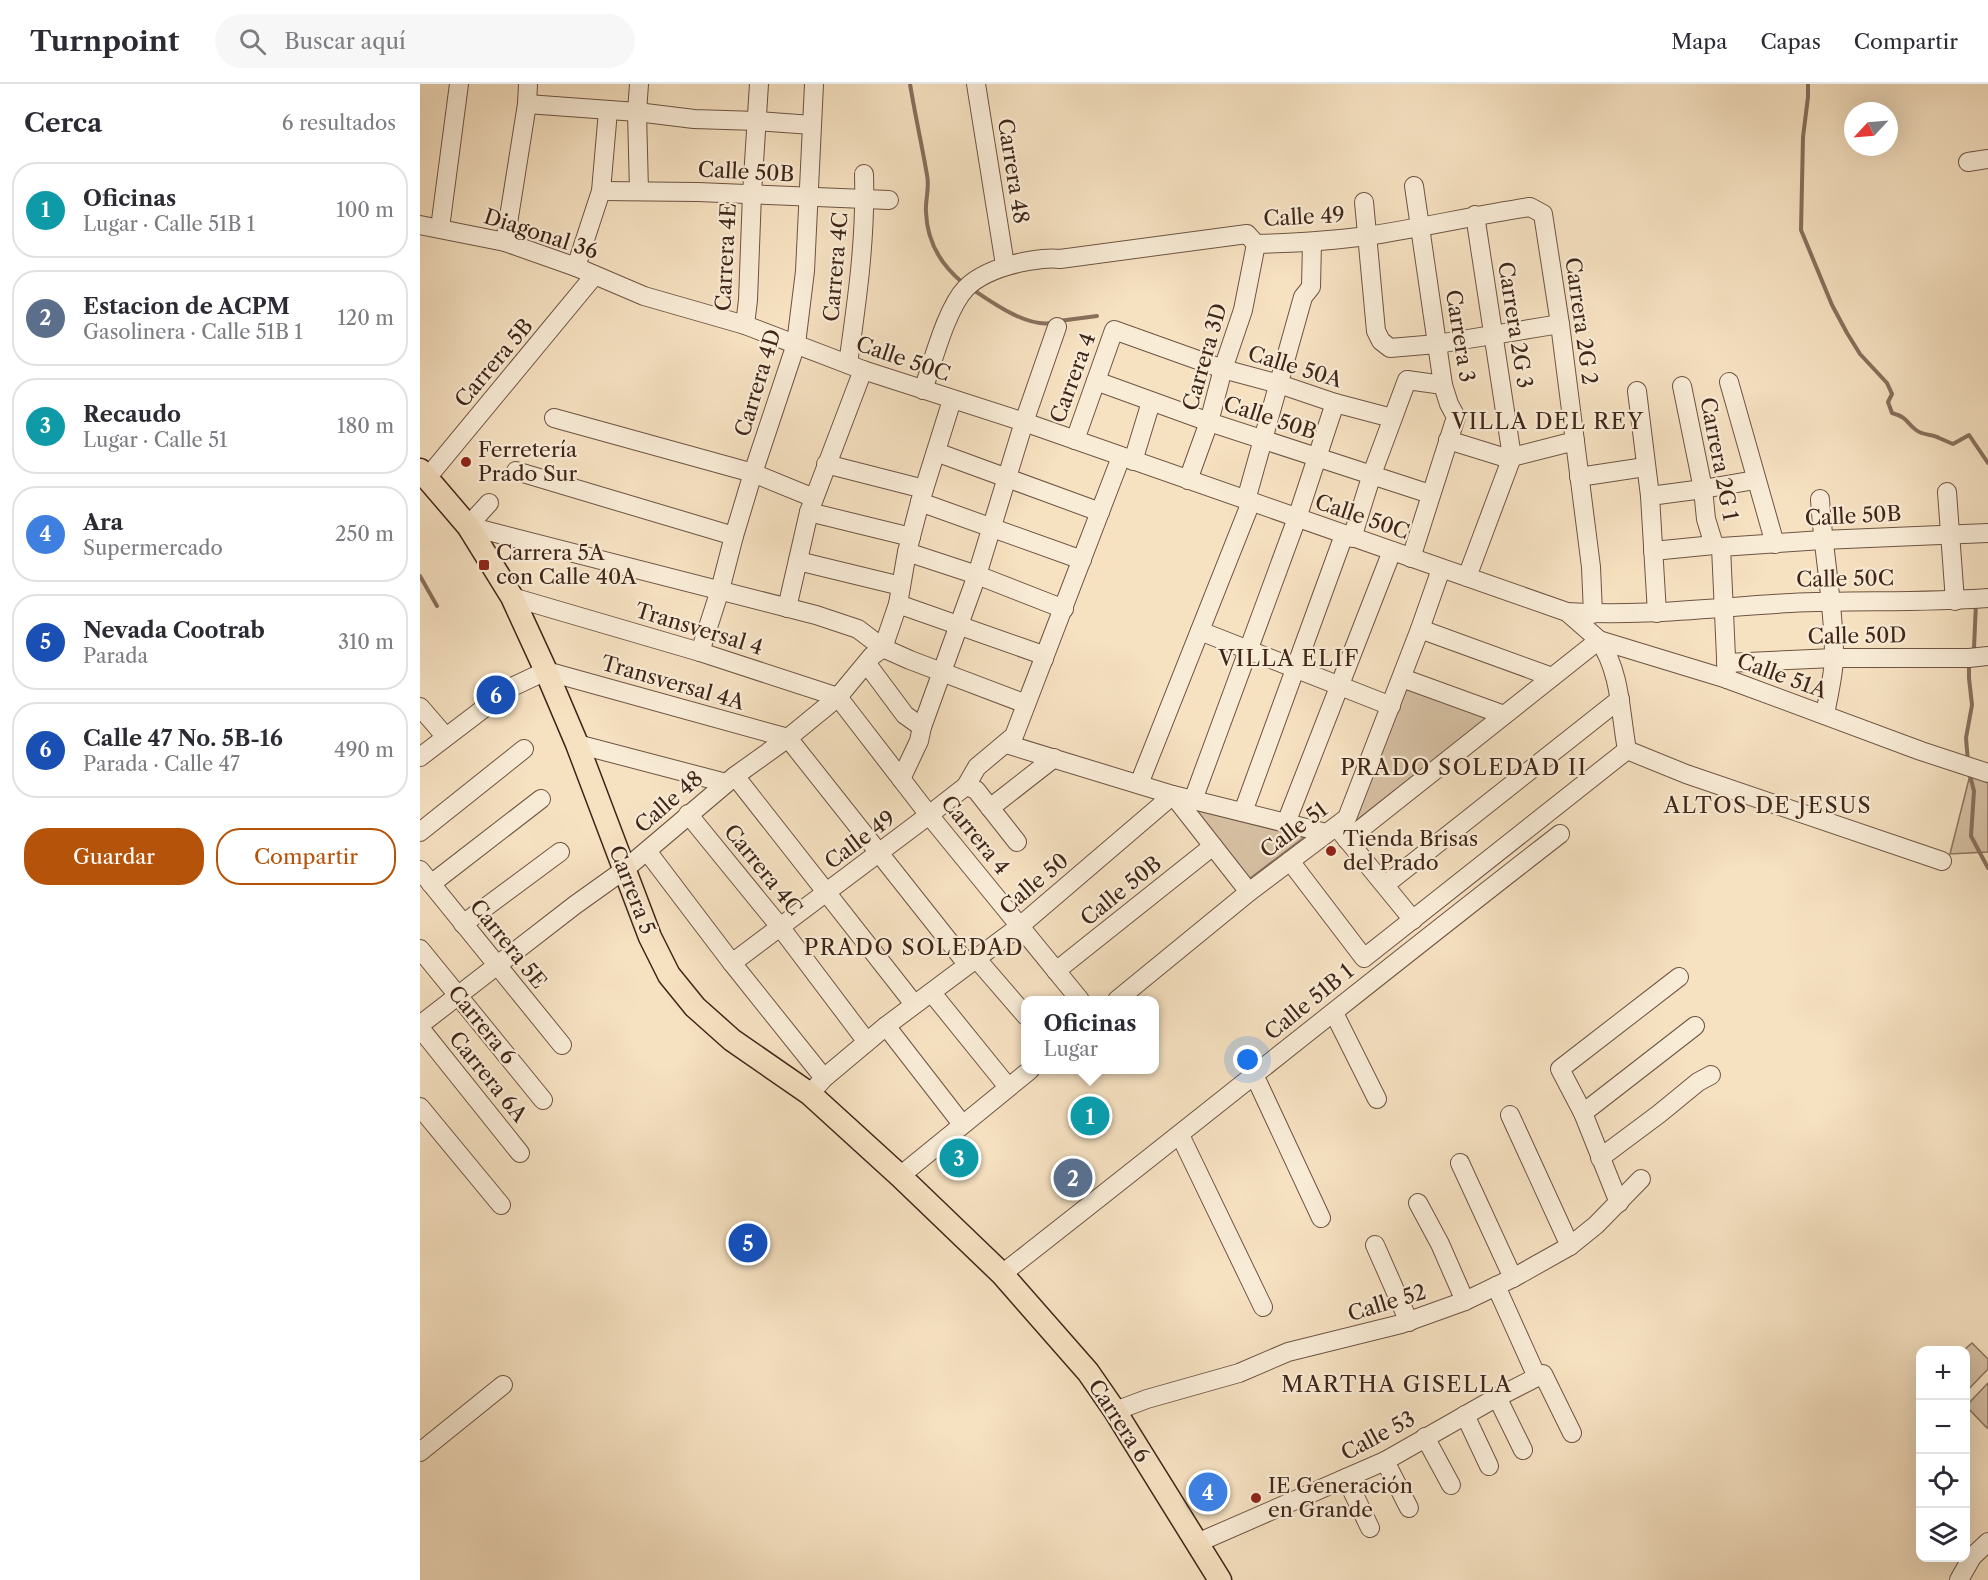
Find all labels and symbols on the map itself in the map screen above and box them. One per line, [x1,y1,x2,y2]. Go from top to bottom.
north arrow [1844,102,1898,156]
street label: Carrera 48 [993,117,1034,225]
street label: Calle 50B [697,156,795,187]
street label: Carrera 4E [710,202,741,312]
street label: Calle 49 [1263,202,1345,231]
street label: Diagonal 36 [481,203,601,264]
street label: Carrera 4C [818,211,853,323]
street label: Carrera 2G 2 [1560,256,1603,386]
street label: Carrera 2G 3 [1493,260,1538,390]
street label: Carrera 3 [1441,288,1480,384]
street label: Carrera 3D [1177,300,1232,413]
street label: Carrera 5B [449,313,538,412]
street label: Carrera 4D [729,326,786,439]
street label: Carrera 4 [1045,330,1100,426]
street label: Calle 50C [853,331,954,386]
street label: Calle 50A [1245,340,1346,393]
street label: Calle 50B [1220,391,1320,444]
street label: Carrera 2G 1 [1695,395,1744,523]
district label: VILLA DEL REY [1450,408,1645,435]
place label: Ferretería Prado Sur [478,437,578,486]
marker: Ferretería Prado Sur [459,455,473,469]
street label: Calle 50C [1312,489,1413,544]
street label: Calle 50B [1804,500,1902,531]
place label: Carrera 5A con Calle 40A [496,540,637,589]
marker: Carrera 5A con Calle 40A [477,558,491,572]
street label: Calle 50C [1796,565,1894,592]
street label: Transversal 4 [632,597,766,660]
street label: Calle 50D [1807,622,1907,649]
district label: VILLA ELIF [1217,645,1360,672]
street label: Calle 51A [1734,648,1831,703]
street label: Transversal 4A [599,650,748,715]
pin: 6 [476,672,516,718]
district label: PRADO SOLEDAD II [1340,754,1588,781]
street label: Calle 48 [630,765,708,838]
street label: Carrera 4 [936,790,1015,879]
district label: ALTOS DE JESUS [1663,792,1872,819]
street label: Calle 51 [1255,796,1332,863]
street label: Calle 49 [820,805,900,874]
street label: Carrera 4C [719,819,808,920]
place label: Tienda Brisas del Prado [1343,826,1478,875]
street label: Carrera 5 [604,842,661,938]
marker: Tienda Brisas del Prado [1324,844,1338,858]
street label: Calle 50 [994,848,1073,919]
street label: Calle 50B [1075,851,1166,931]
street label: Carrera 5E [465,894,552,993]
district label: PRADO SOLEDAD [804,934,1024,961]
street label: Calle 51B 1 [1259,958,1358,1045]
street label: Carrera 6 [443,980,522,1069]
street label: Carrera 6A [444,1026,533,1127]
your location [1233,1045,1262,1074]
pin: 1 [1070,1094,1110,1138]
pin: 3 [940,1136,978,1180]
pin: 2 [1054,1156,1092,1200]
pin: 5 [728,1220,768,1266]
street label: Calle 52 [1345,1279,1429,1326]
district label: MARTHA GISELLA [1281,1371,1513,1398]
street label: Carrera 6 [1083,1375,1155,1467]
street label: Calle 53 [1337,1406,1419,1465]
pin: 4 [1188,1470,1228,1514]
place label: IE Generación en Grande [1268,1473,1413,1522]
marker: IE Generación en Grande [1249,1491,1263,1505]

